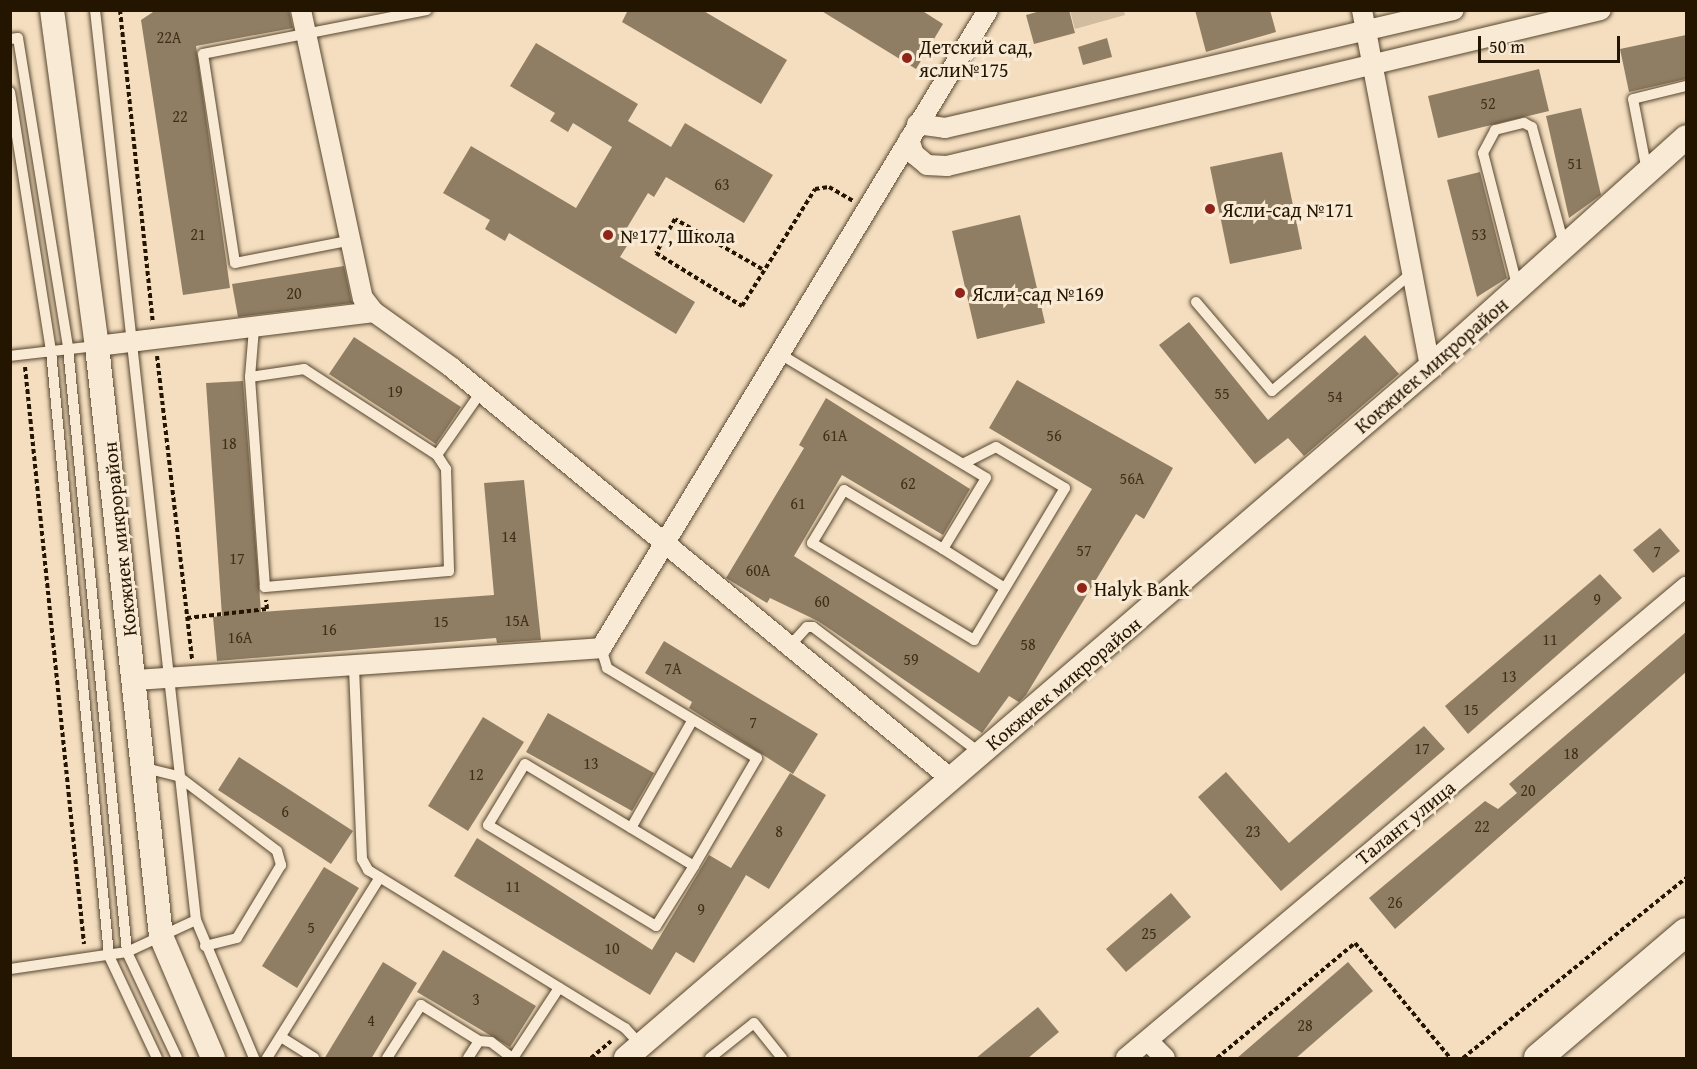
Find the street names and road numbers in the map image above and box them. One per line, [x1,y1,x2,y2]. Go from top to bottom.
street label: Кокжиек микрорайон [1349,292,1513,438]
street label: Кокжиек микрорайон [97,441,141,637]
street label: Кокжиек микрорайон [980,611,1146,755]
street label: Талант улица [1350,775,1460,869]

